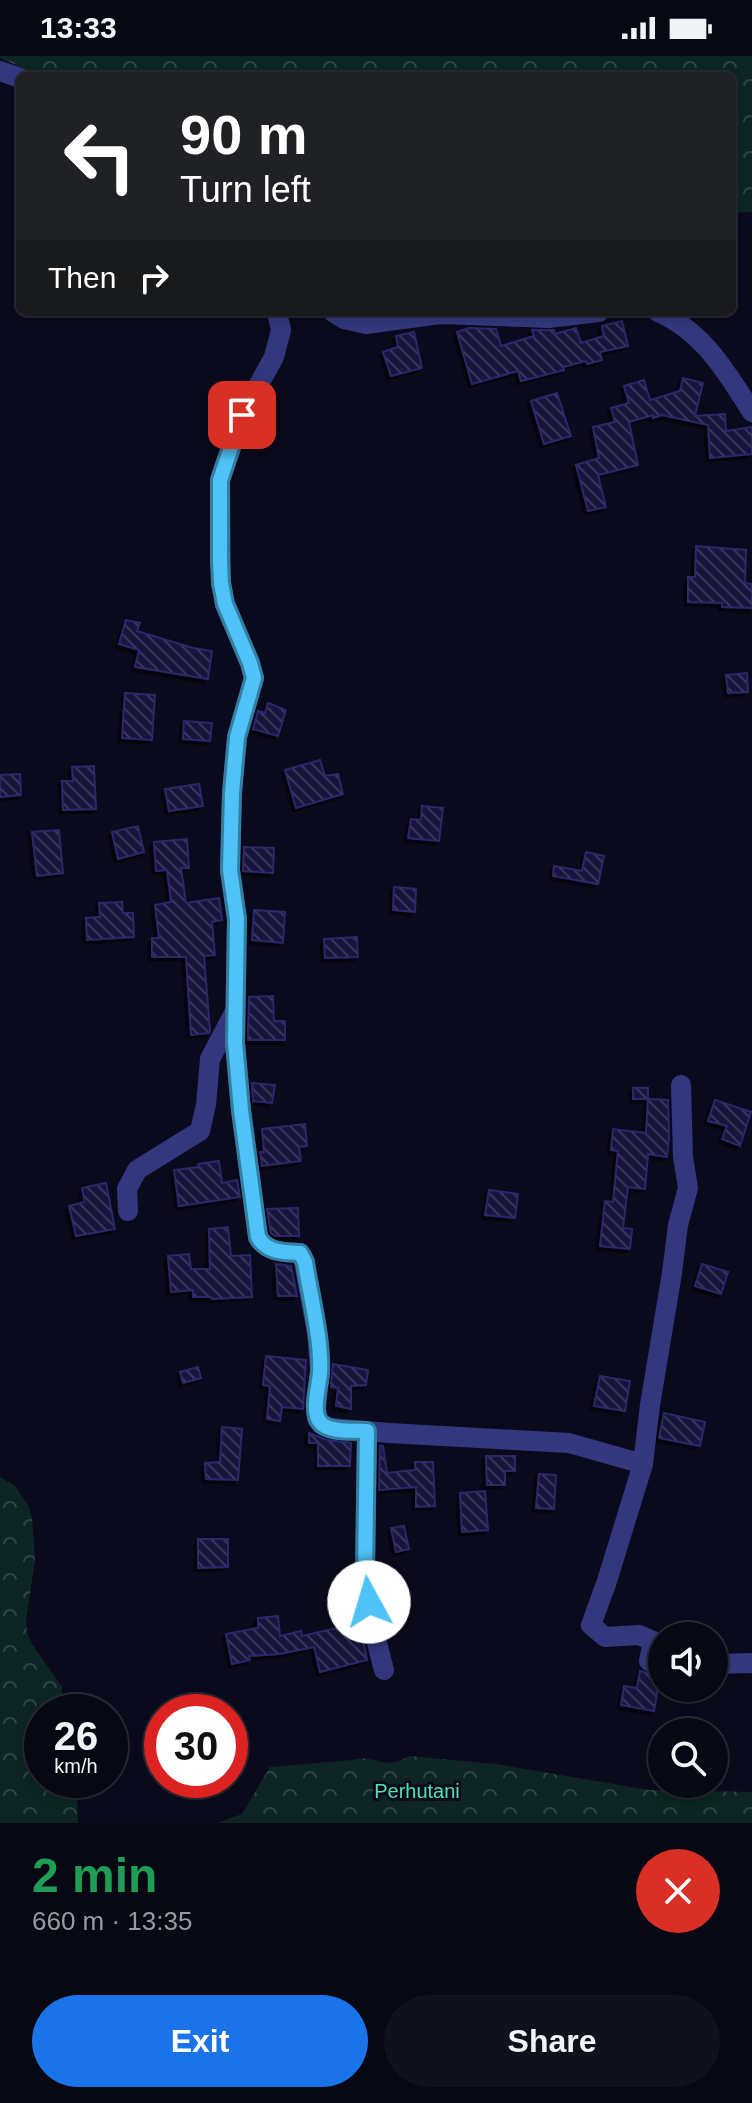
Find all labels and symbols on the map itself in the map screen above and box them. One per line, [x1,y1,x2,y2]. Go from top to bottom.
pin [208,381,276,449]
position arrow [327,1560,411,1644]
speed limit sign: 30 [144,1694,248,1798]
park label: Perhutani [374,1780,460,1802]

